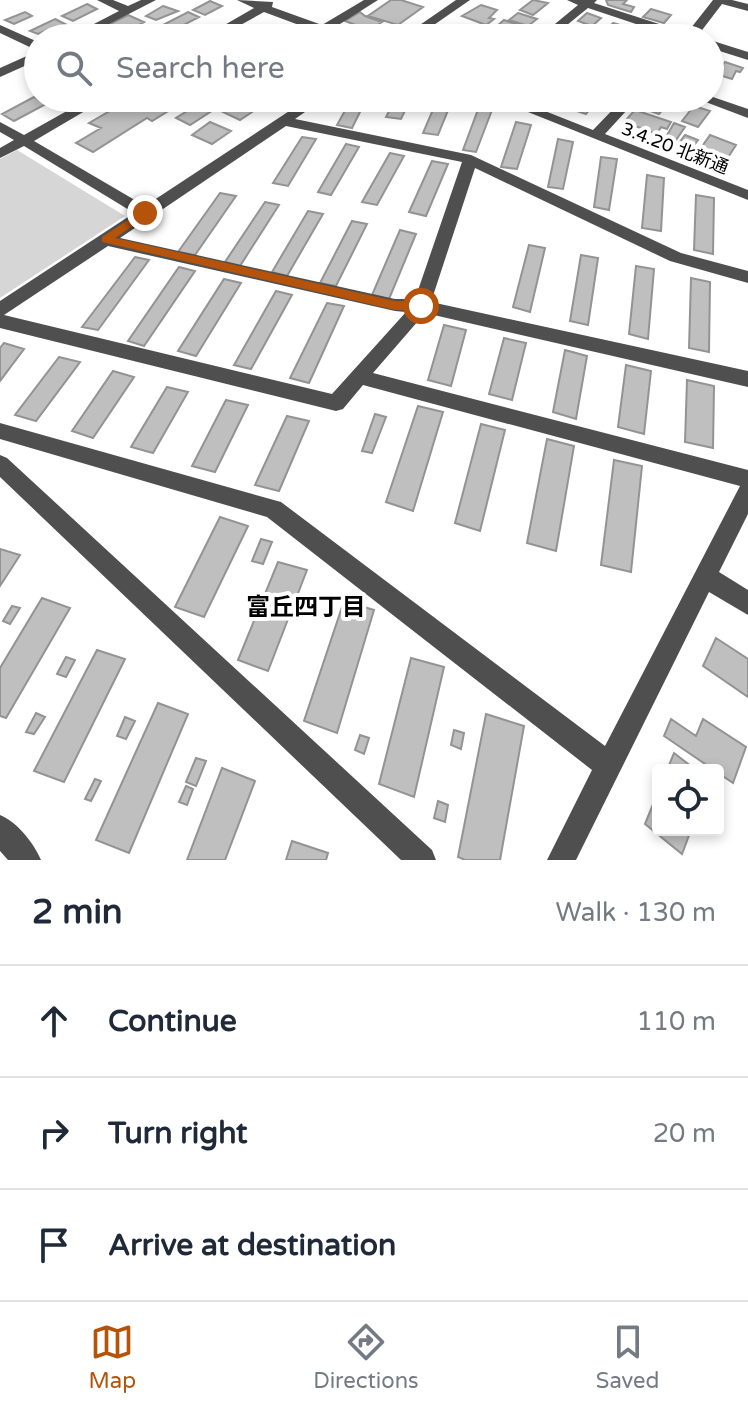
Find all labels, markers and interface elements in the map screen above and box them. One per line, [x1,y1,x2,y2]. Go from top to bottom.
search box [24,24,724,112]
icon: search [52,46,96,90]
text: Search here [116,50,285,87]
street label: 3.4.20 北新通 [618,117,732,179]
route end [127,195,163,231]
route start [403,288,439,324]
district label: 富丘四丁目 [246,593,366,622]
map controls [652,764,724,836]
button: locate [652,764,724,836]
text: 2 min [32,892,123,933]
text: Walk · 130 m [556,897,716,928]
icon: ahead [32,999,76,1043]
text: Continue [108,1003,237,1040]
text: 110 m [636,1006,716,1037]
icon: right [32,1111,76,1155]
text: Turn right [108,1115,248,1152]
text: 20 m [653,1118,716,1149]
icon: arrive [32,1223,76,1267]
text: Arrive at destination [108,1227,396,1264]
tab: Map [89,1320,136,1394]
tab: Directions [313,1320,419,1394]
tab: Saved [596,1320,659,1394]

